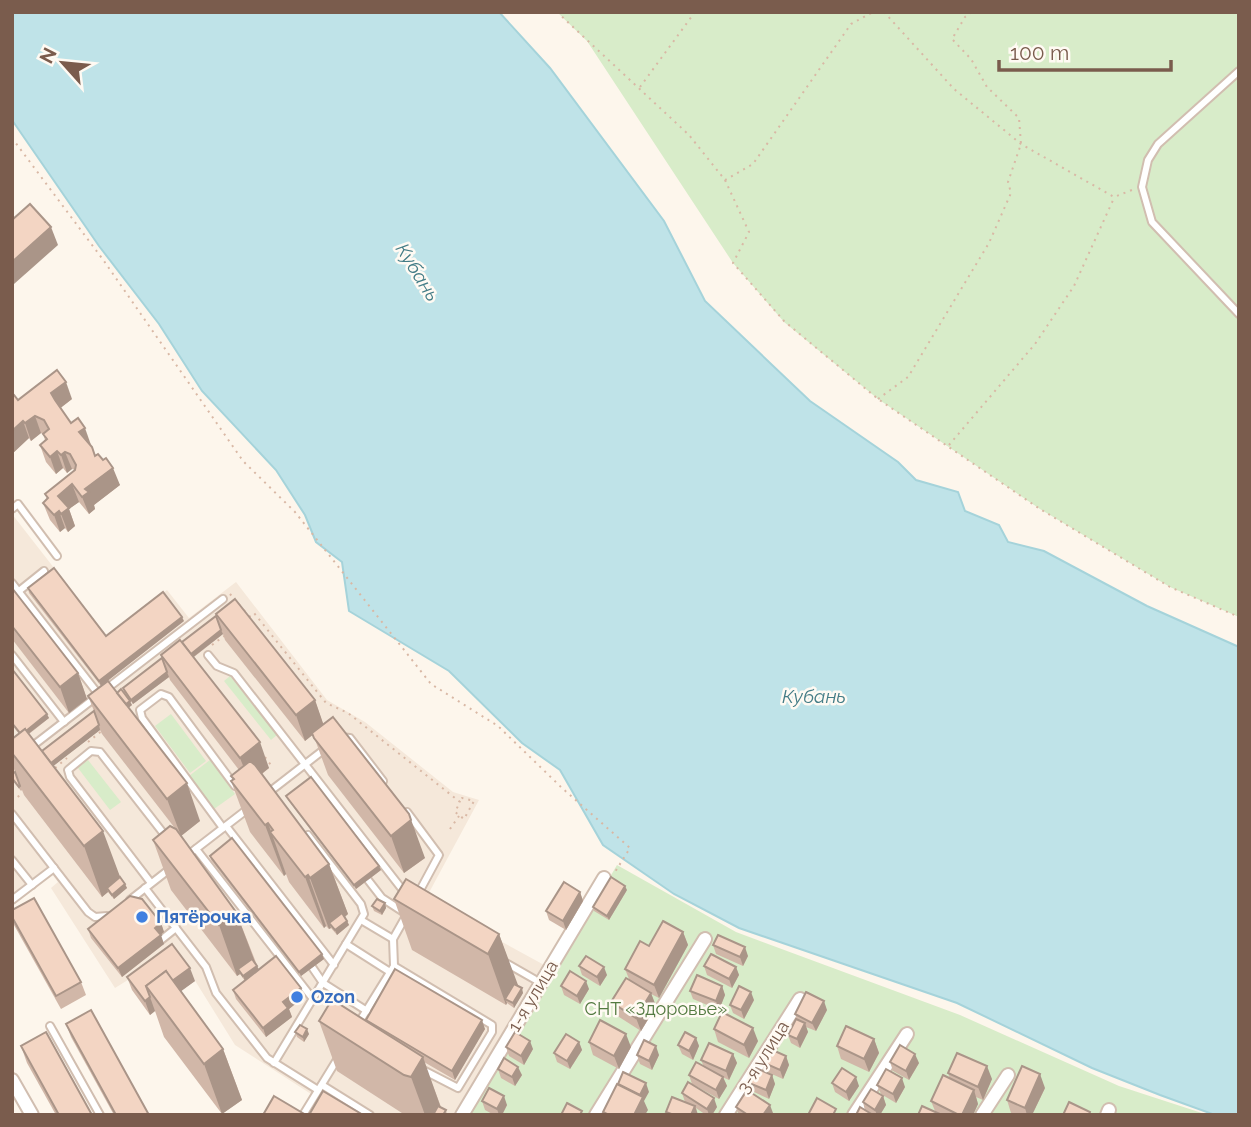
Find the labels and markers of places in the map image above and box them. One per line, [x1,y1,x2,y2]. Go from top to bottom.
place label: Пятёрочка [156,906,252,927]
marker: Пятёрочка [134,909,150,925]
place label: Ozon [311,986,355,1007]
marker: Ozon [289,989,305,1005]

